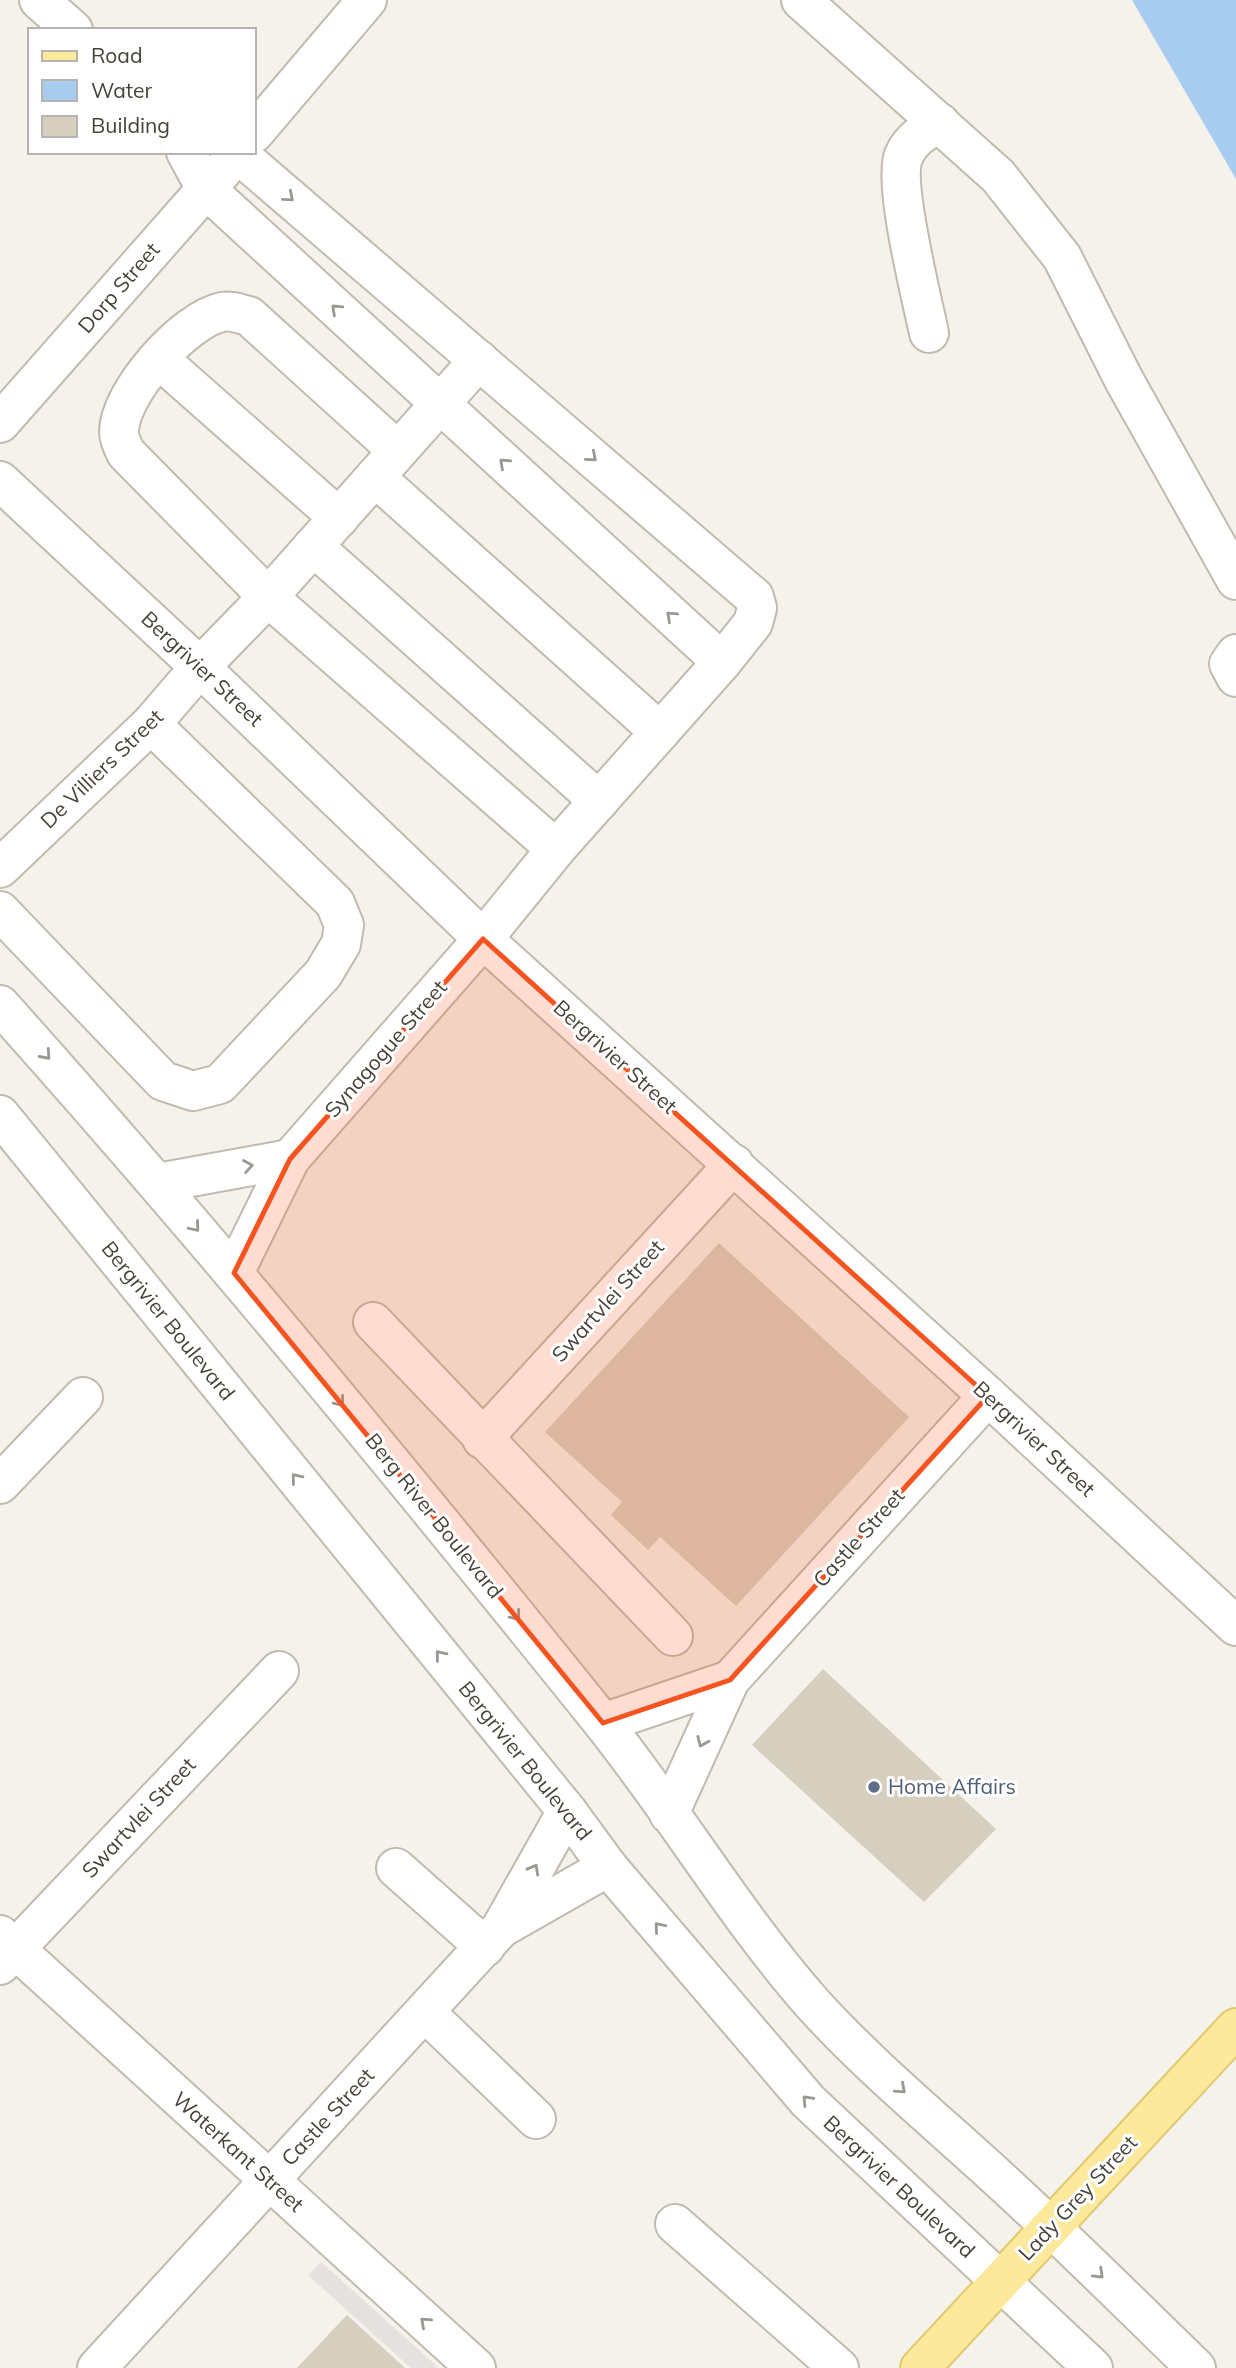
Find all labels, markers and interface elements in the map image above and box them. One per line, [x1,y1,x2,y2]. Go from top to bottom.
legend [28,28,256,154]
text: Road [91,42,142,68]
text: Water [91,77,152,103]
text: Building [91,112,170,138]
one-way arrow [281,189,294,201]
street label: Dorp Street [72,237,165,338]
one-way arrow [331,305,344,317]
one-way arrow [584,449,597,461]
one-way arrow [499,458,512,471]
street label: Bergrivier Street [136,605,269,731]
one-way arrow [666,612,679,625]
street label: De Villiers Street [35,703,168,833]
street label: Synagogue Street [319,974,452,1122]
street label: Bergrivier Street [549,994,683,1119]
one-way arrow [37,1047,50,1060]
one-way arrow [242,1160,254,1175]
one-way arrow [187,1219,199,1232]
street label: Swartvlei Street [546,1234,669,1367]
street label: Bergrivier Boulevard [97,1235,241,1405]
street label: Bergrivier Street [968,1375,1101,1501]
one-way arrow [332,1394,345,1406]
street label: Berg River Boulevard [360,1428,509,1603]
one-way arrow [292,1474,304,1487]
street label: Castle Street [807,1482,909,1592]
one-way arrow [507,1608,520,1620]
one-way arrow [435,1650,448,1662]
street label: Bergrivier Boulevard [454,1675,598,1845]
one-way arrow [696,1735,710,1747]
street label: Swartvlei Street [76,1752,201,1883]
place label: Home Affairs [888,1773,1016,1799]
marker: Home Affairs [866,1779,882,1795]
one-way arrow [526,1864,539,1877]
one-way arrow [655,1923,667,1936]
street label: Castle Street [275,2062,379,2171]
one-way arrow [893,2081,906,2093]
street label: Waterkant Street [168,2086,310,2217]
one-way arrow [803,2095,816,2108]
street label: Bergrivier Boulevard [819,2109,981,2263]
street label: Lady Grey Street [1012,2129,1142,2265]
one-way arrow [1091,2266,1104,2279]
one-way arrow [420,2318,433,2330]

